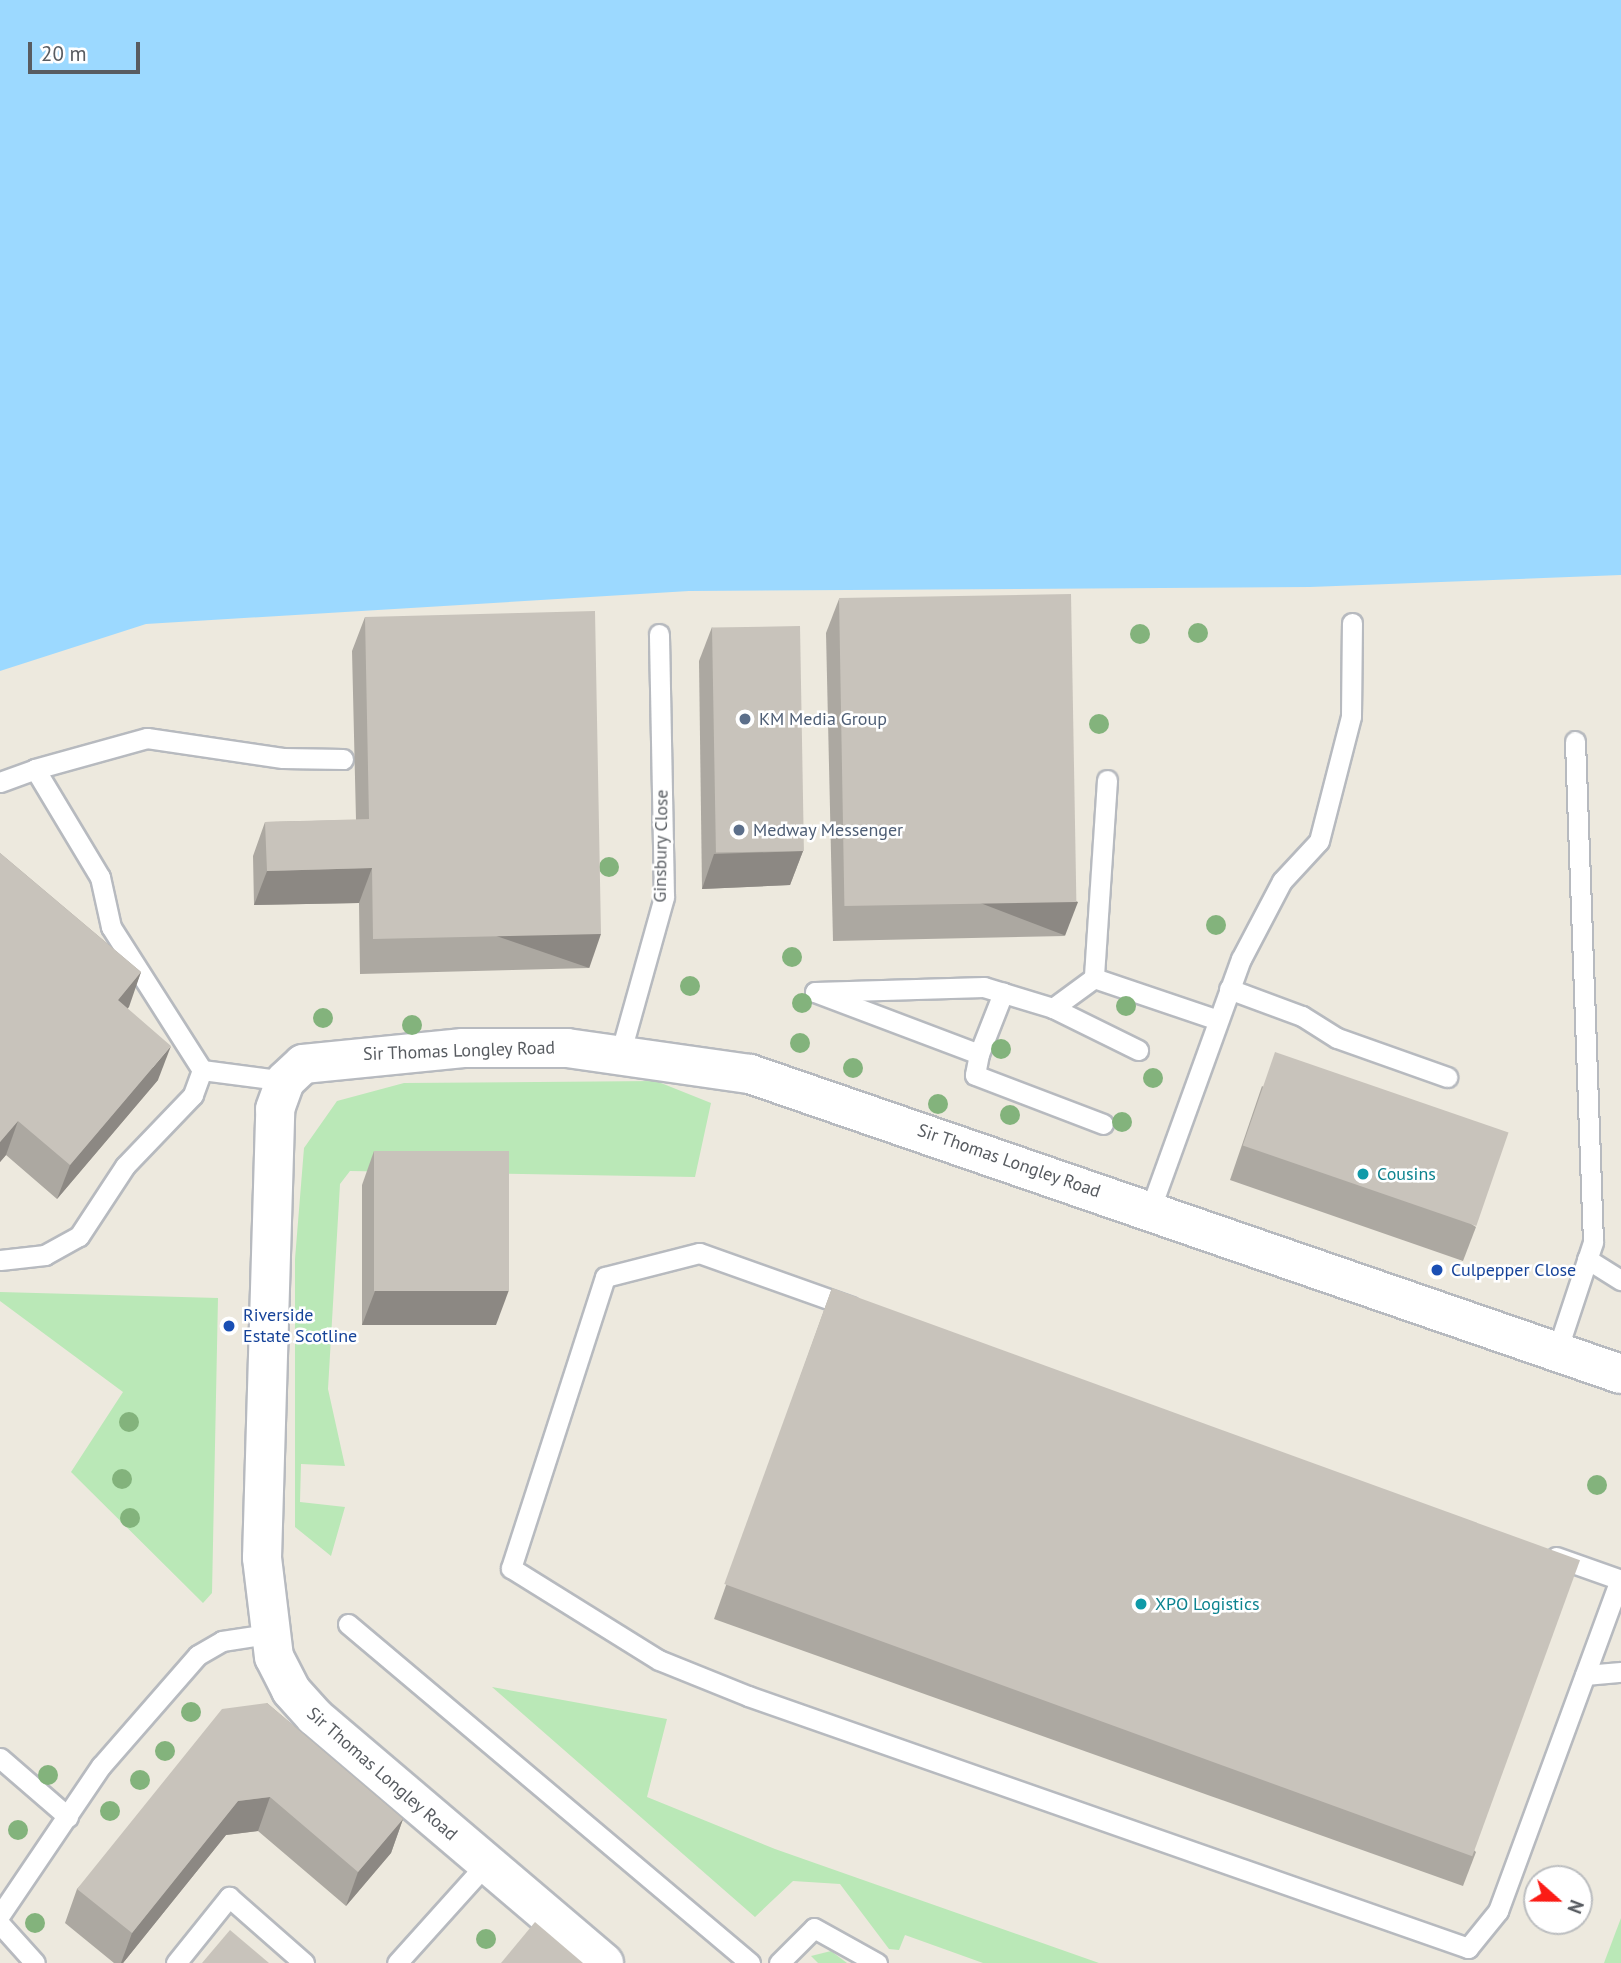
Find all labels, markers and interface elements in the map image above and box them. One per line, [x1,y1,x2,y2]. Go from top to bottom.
scale bar [32,28,144,72]
text: 20 m [41,40,87,67]
place label: KM Media Group [759,708,887,730]
marker: KM Media Group [737,711,753,727]
street label: Ginsbury Close [649,789,673,903]
place label: Medway Messenger [753,819,904,841]
marker: Medway Messenger [731,822,747,838]
street label: Sir Thomas Longley Road [362,1037,556,1065]
street label: Sir Thomas Longley Road [914,1119,1104,1203]
place label: Cousins [1377,1163,1436,1185]
marker: Cousins [1355,1166,1371,1182]
place label: Culpepper Close [1451,1259,1576,1281]
marker: Culpepper Close [1429,1262,1445,1278]
place label: Riverside Estate Scotline [243,1305,357,1348]
marker: Riverside Estate Scotline [221,1318,237,1334]
place label: XPO Logistics [1155,1593,1260,1615]
marker: XPO Logistics [1133,1596,1149,1612]
street label: Sir Thomas Longley Road [302,1702,462,1846]
north arrow [1523,1865,1593,1935]
text: N [1562,1897,1589,1917]

